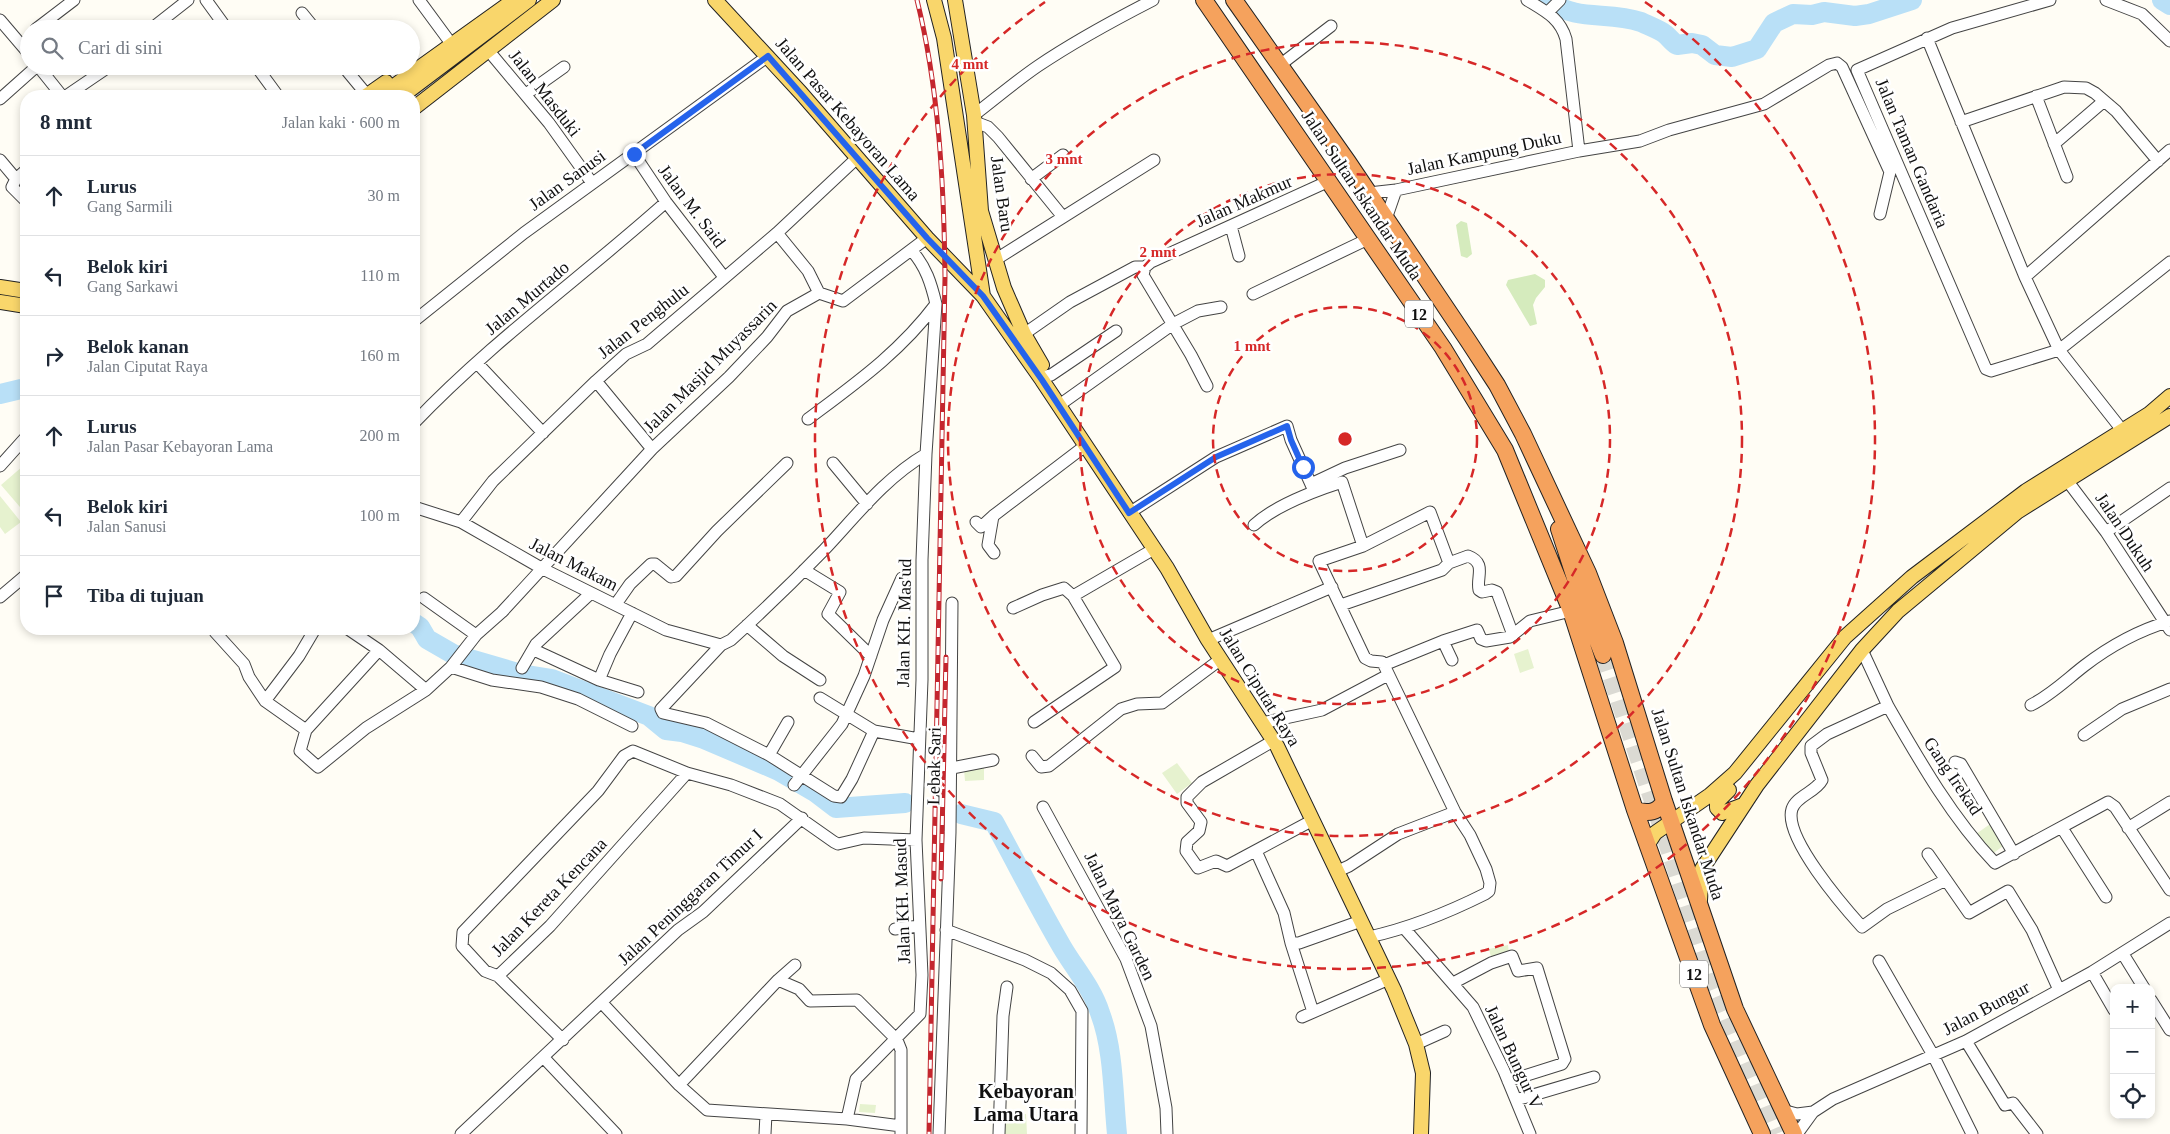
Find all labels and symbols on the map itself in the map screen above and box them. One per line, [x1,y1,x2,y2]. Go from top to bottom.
street label: Jalan Pasar Kebayoran Lama [772,33,924,205]
street label: Jalan Masduki [505,46,585,140]
text: 4 mnt [951,56,989,72]
street label: Jalan Taman Gandaria [1871,75,1953,231]
street label: Jalan Sultan Iskandar Muda [1298,106,1426,284]
street label: Jalan Kampung Duku [1405,127,1563,179]
route end [623,143,646,166]
street label: Jalan Sanusi [525,146,609,214]
text: 3 mnt [1045,151,1083,167]
street label: Jalan Baru [987,155,1017,233]
street label: Jalan M. Said [654,161,730,251]
street label: Jalan Makmur [1193,171,1295,231]
text: 2 mnt [1139,244,1177,260]
street label: Jalan Murtado [481,257,573,339]
street label: Jalan Penghulu [594,279,692,363]
street label: Jalan Masjid Muyassarin [639,295,781,437]
road number: 12 [1405,300,1433,328]
text: 1 mnt [1233,338,1271,354]
centre of rings [1336,430,1354,448]
route start [1292,456,1315,479]
street label: Jalan Dukuh [2091,489,2159,575]
street label: Jalan Makam [526,533,622,595]
street label: Jalan KH. Mas'ud [893,558,915,688]
street label: Jalan Ciputat Raya [1215,624,1305,750]
street label: Jalan Sultan Iskandar Muda [1648,706,1728,902]
street label: Lebak Sari [923,727,945,805]
street label: Gang Irekad [1920,733,1986,819]
street label: Jalan Peninggaran Timur I [614,825,766,969]
street label: Jalan Kereta Kencana [487,834,611,960]
street label: Jalan KH. Masud [890,838,914,964]
street label: Jalan Maya Garden [1080,849,1160,983]
road number: 12 [1680,961,1708,988]
street label: Jalan Bungur [1939,977,2033,1039]
street label: Jalan Bungur V [1481,1002,1547,1112]
district label: Kebayoran Lama Utara [974,1080,1078,1125]

